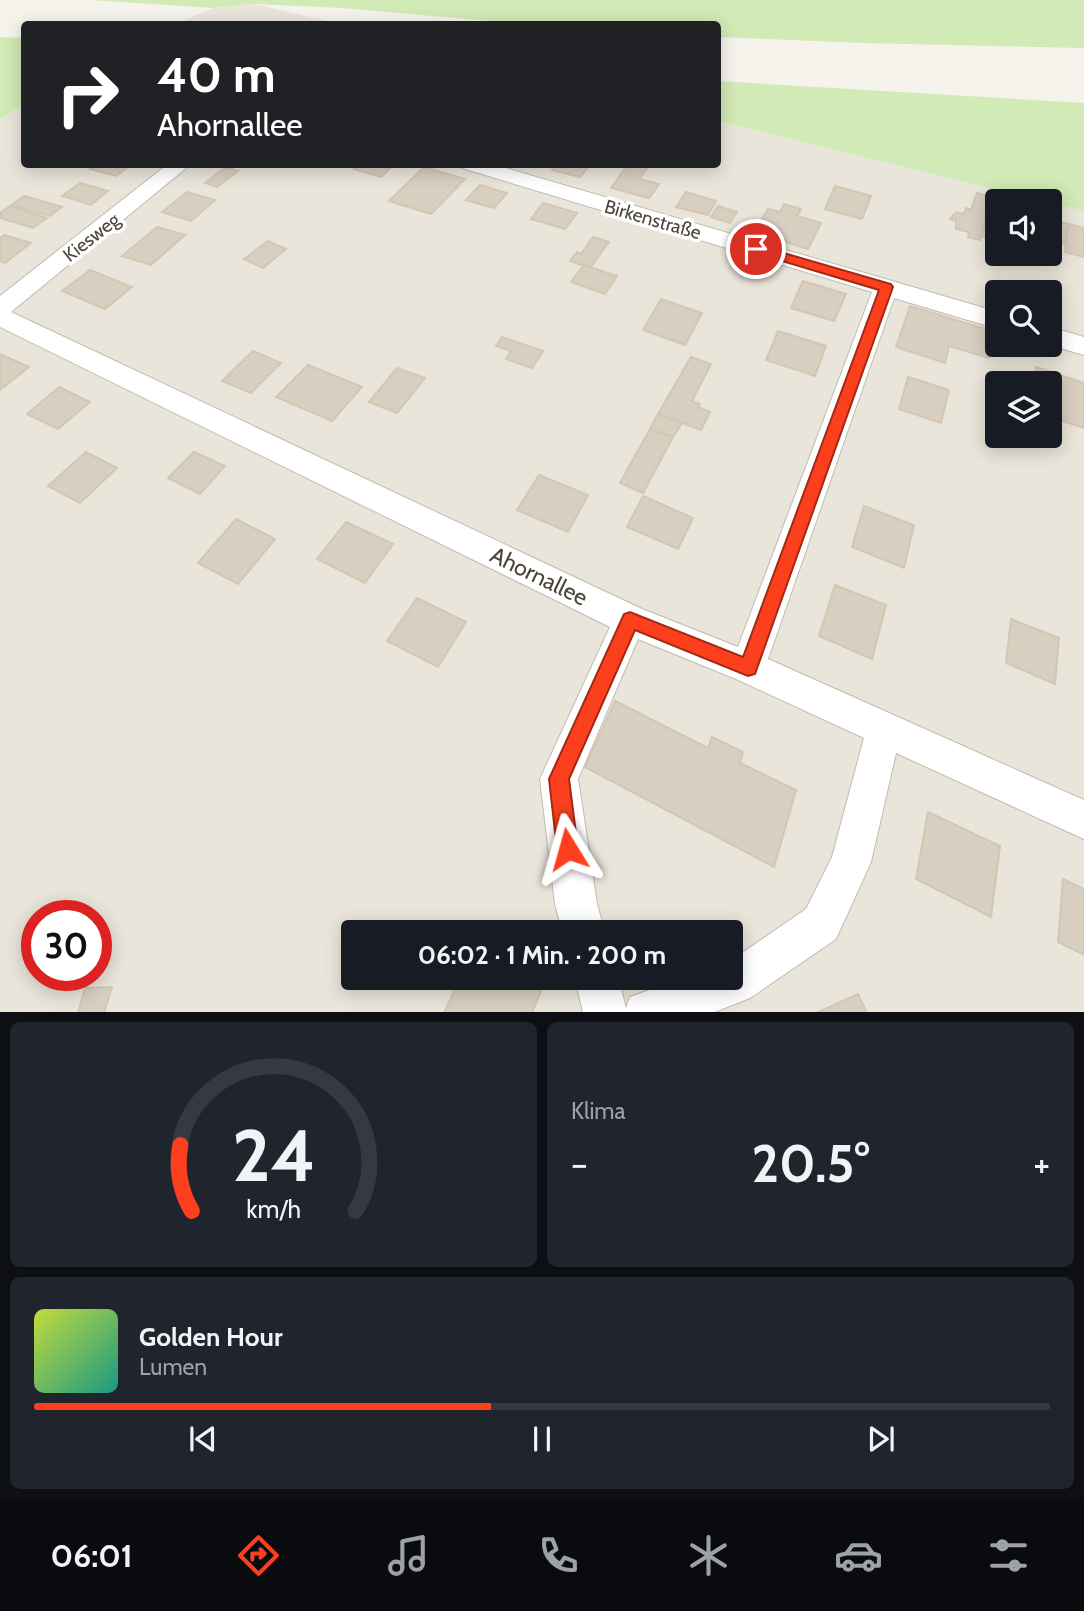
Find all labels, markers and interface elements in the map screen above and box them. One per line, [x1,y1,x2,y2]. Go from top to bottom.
text: 40 m [157,45,276,104]
icon: right [42,49,133,140]
text: Ahornallee [157,105,303,144]
map controls [985,189,1062,448]
button: sound [985,189,1062,266]
street label: Birkenstraße [602,195,704,244]
street label: Kiesweg [58,208,125,267]
pin [726,219,786,279]
icon: arrive [737,230,775,268]
button: search [985,280,1062,357]
button: layers [985,371,1062,448]
street label: Ahornallee [486,540,592,612]
position arrow [531,812,605,886]
speed limit sign: 30 [21,900,112,991]
text: 06:02 · 1 Min. · 200 m [418,939,666,971]
text: Klima [571,1097,626,1125]
text: 24 [232,1111,315,1199]
text: 20.5° [751,1132,870,1195]
text: − [571,1140,588,1187]
text: + [1033,1140,1050,1187]
text: km/h [246,1193,301,1223]
text: Golden Hour [139,1321,282,1353]
text: Lumen [139,1353,207,1381]
icon: previous [184,1420,222,1458]
icon: pause [523,1420,561,1458]
icon: next [862,1420,900,1458]
icon: directions [234,1531,283,1580]
icon: music [384,1531,433,1580]
icon: phone [534,1531,583,1580]
icon: climate [684,1531,733,1580]
icon: car [834,1531,883,1580]
icon: filters [984,1531,1033,1580]
text: 06:01 [51,1536,133,1575]

